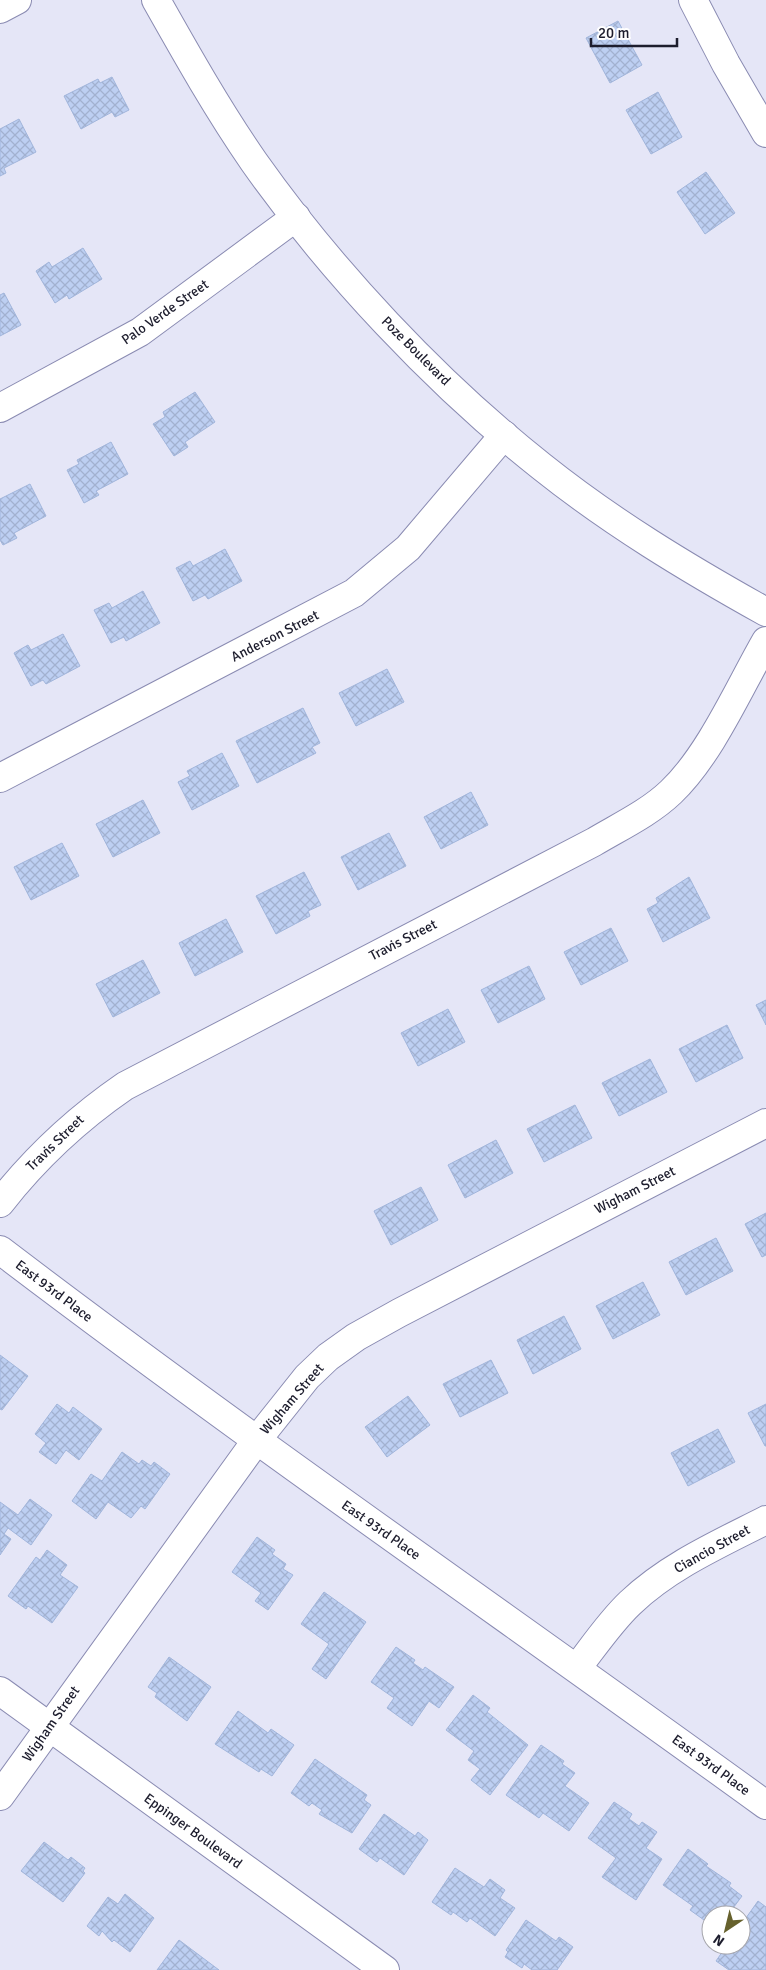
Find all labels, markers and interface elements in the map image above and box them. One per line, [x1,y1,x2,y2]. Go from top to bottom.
scale bar [591,15,677,47]
text: 20 m [598,24,629,42]
street label: Palo Verde Street [118,276,212,348]
street label: Poze Boulevard [378,313,454,389]
street label: Anderson Street [228,607,322,665]
street label: Travis Street [366,916,440,964]
street label: Travis Street [23,1111,88,1175]
street label: Wigham Street [592,1162,678,1218]
street label: East 93rd Place [12,1256,96,1326]
street label: Wigham Street [257,1360,328,1438]
street label: East 93rd Place [338,1497,424,1563]
street label: Ciancio Street [671,1521,753,1577]
street label: Wigham Street [19,1683,83,1765]
street label: East 93rd Place [669,1731,753,1799]
street label: Eppinger Boulevard [141,1790,245,1872]
north arrow [701,1905,751,1955]
text: N [710,1930,728,1950]

